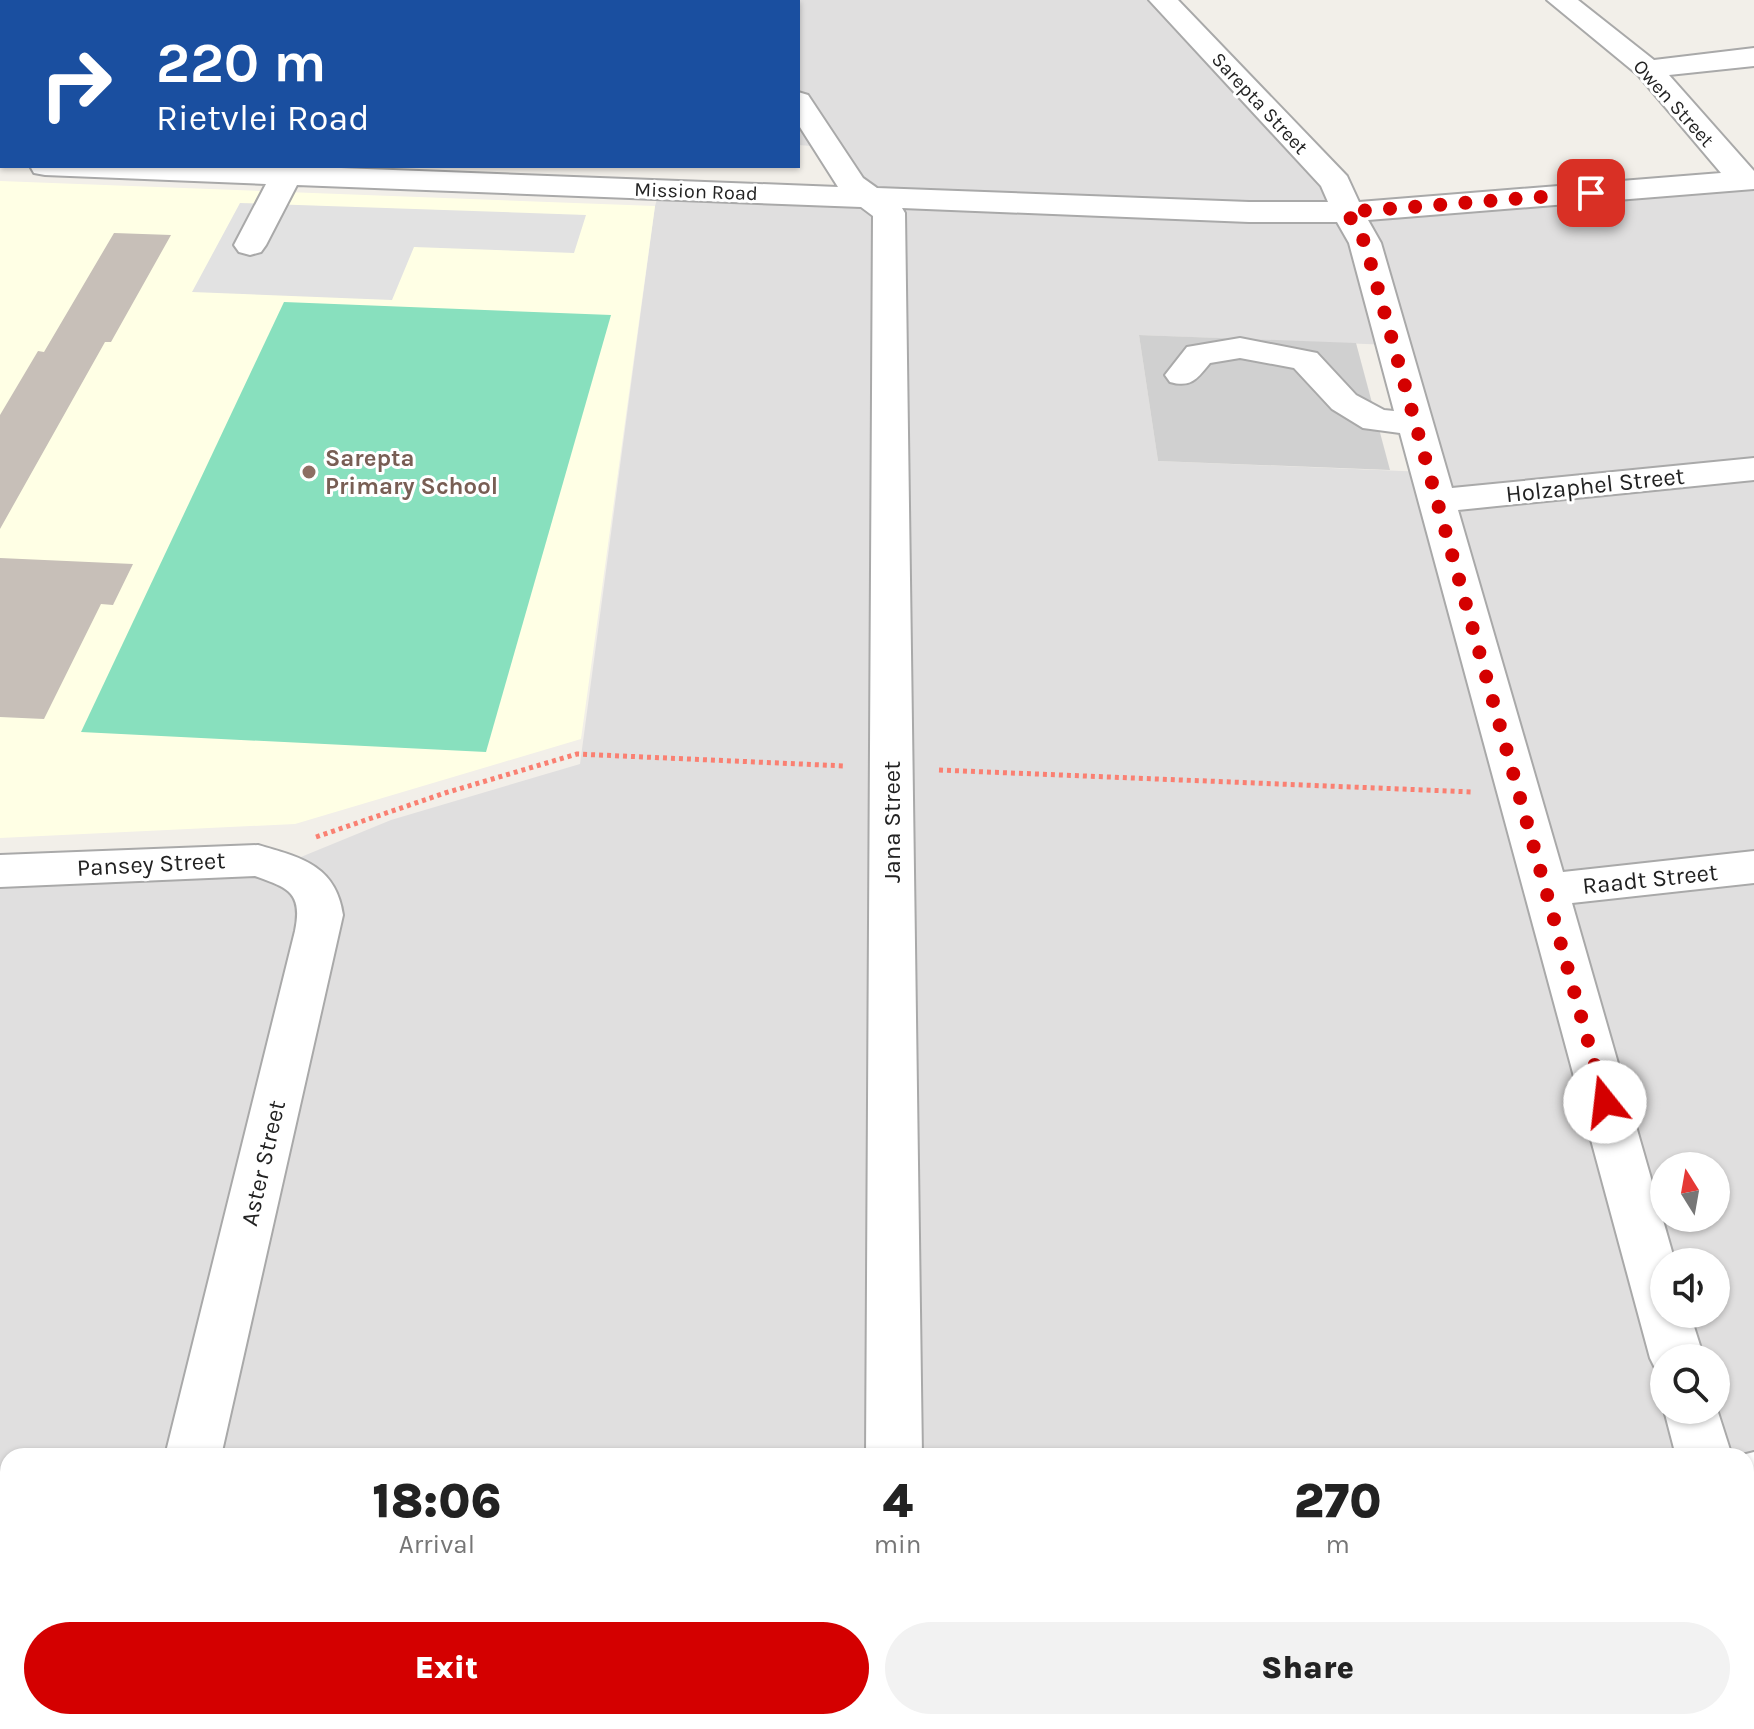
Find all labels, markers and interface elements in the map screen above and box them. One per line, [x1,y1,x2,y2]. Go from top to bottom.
text: 220 m [156,30,327,95]
icon: right [24,32,128,136]
street label: Sarepta Street [1207,48,1313,159]
street label: Owen Street [1628,55,1719,152]
text: Rietvlei Road [156,97,370,139]
pin [1557,159,1625,227]
icon: arrive [1569,171,1613,215]
street label: Mission Road [634,178,758,205]
place label: Sarepta Primary School [325,444,498,500]
street label: Holzaphel Street [1504,462,1686,508]
marker: Sarepta Primary School [300,463,318,481]
street label: Jana Street [878,761,906,883]
street label: Pansey Street [76,846,226,882]
street label: Raadt Street [1581,858,1719,900]
position arrow [1563,1060,1647,1144]
street label: Aster Street [235,1097,291,1229]
north arrow [1650,1152,1730,1232]
map controls [1650,1152,1730,1424]
button: sound [1650,1248,1730,1328]
button: search [1650,1344,1730,1424]
text: 18:06 [372,1473,501,1529]
text: 4 [882,1473,913,1529]
text: 270 [1294,1473,1382,1529]
text: Arrival [399,1529,475,1560]
text: min [874,1529,921,1560]
text: m [1326,1529,1350,1560]
button: Exit [24,1622,869,1714]
button: Share [885,1622,1730,1714]

